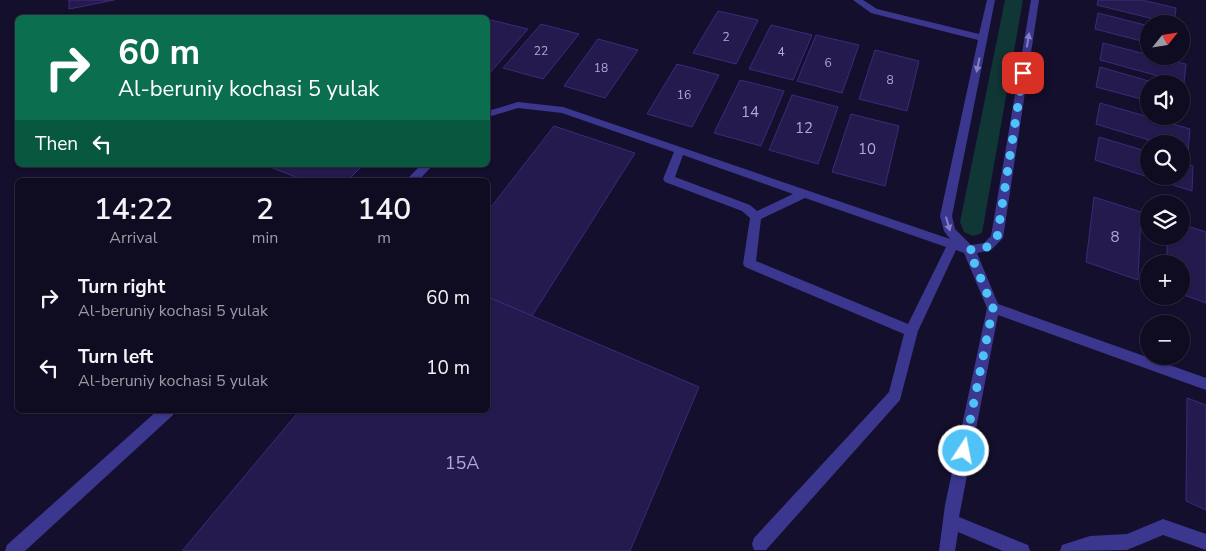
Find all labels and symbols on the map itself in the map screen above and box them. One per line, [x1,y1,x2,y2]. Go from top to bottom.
north arrow [1140,15,1190,65]
house number: 2 [722,29,730,45]
one-way arrow [1025,31,1033,47]
house number: 22 [534,43,548,59]
house number: 4 [777,44,785,60]
pin [1002,52,1044,94]
house number: 6 [824,55,832,71]
one-way arrow [974,57,982,72]
house number: 18 [594,60,608,76]
house number: 8 [886,72,894,88]
house number: 16 [677,87,691,103]
house number: 14 [741,102,759,122]
house number: 12 [795,118,813,138]
house number: 10 [858,139,876,159]
one-way arrow [945,216,953,231]
house number: 8 [1110,227,1120,247]
position arrow [937,424,989,476]
house number: 15A [445,451,479,475]

